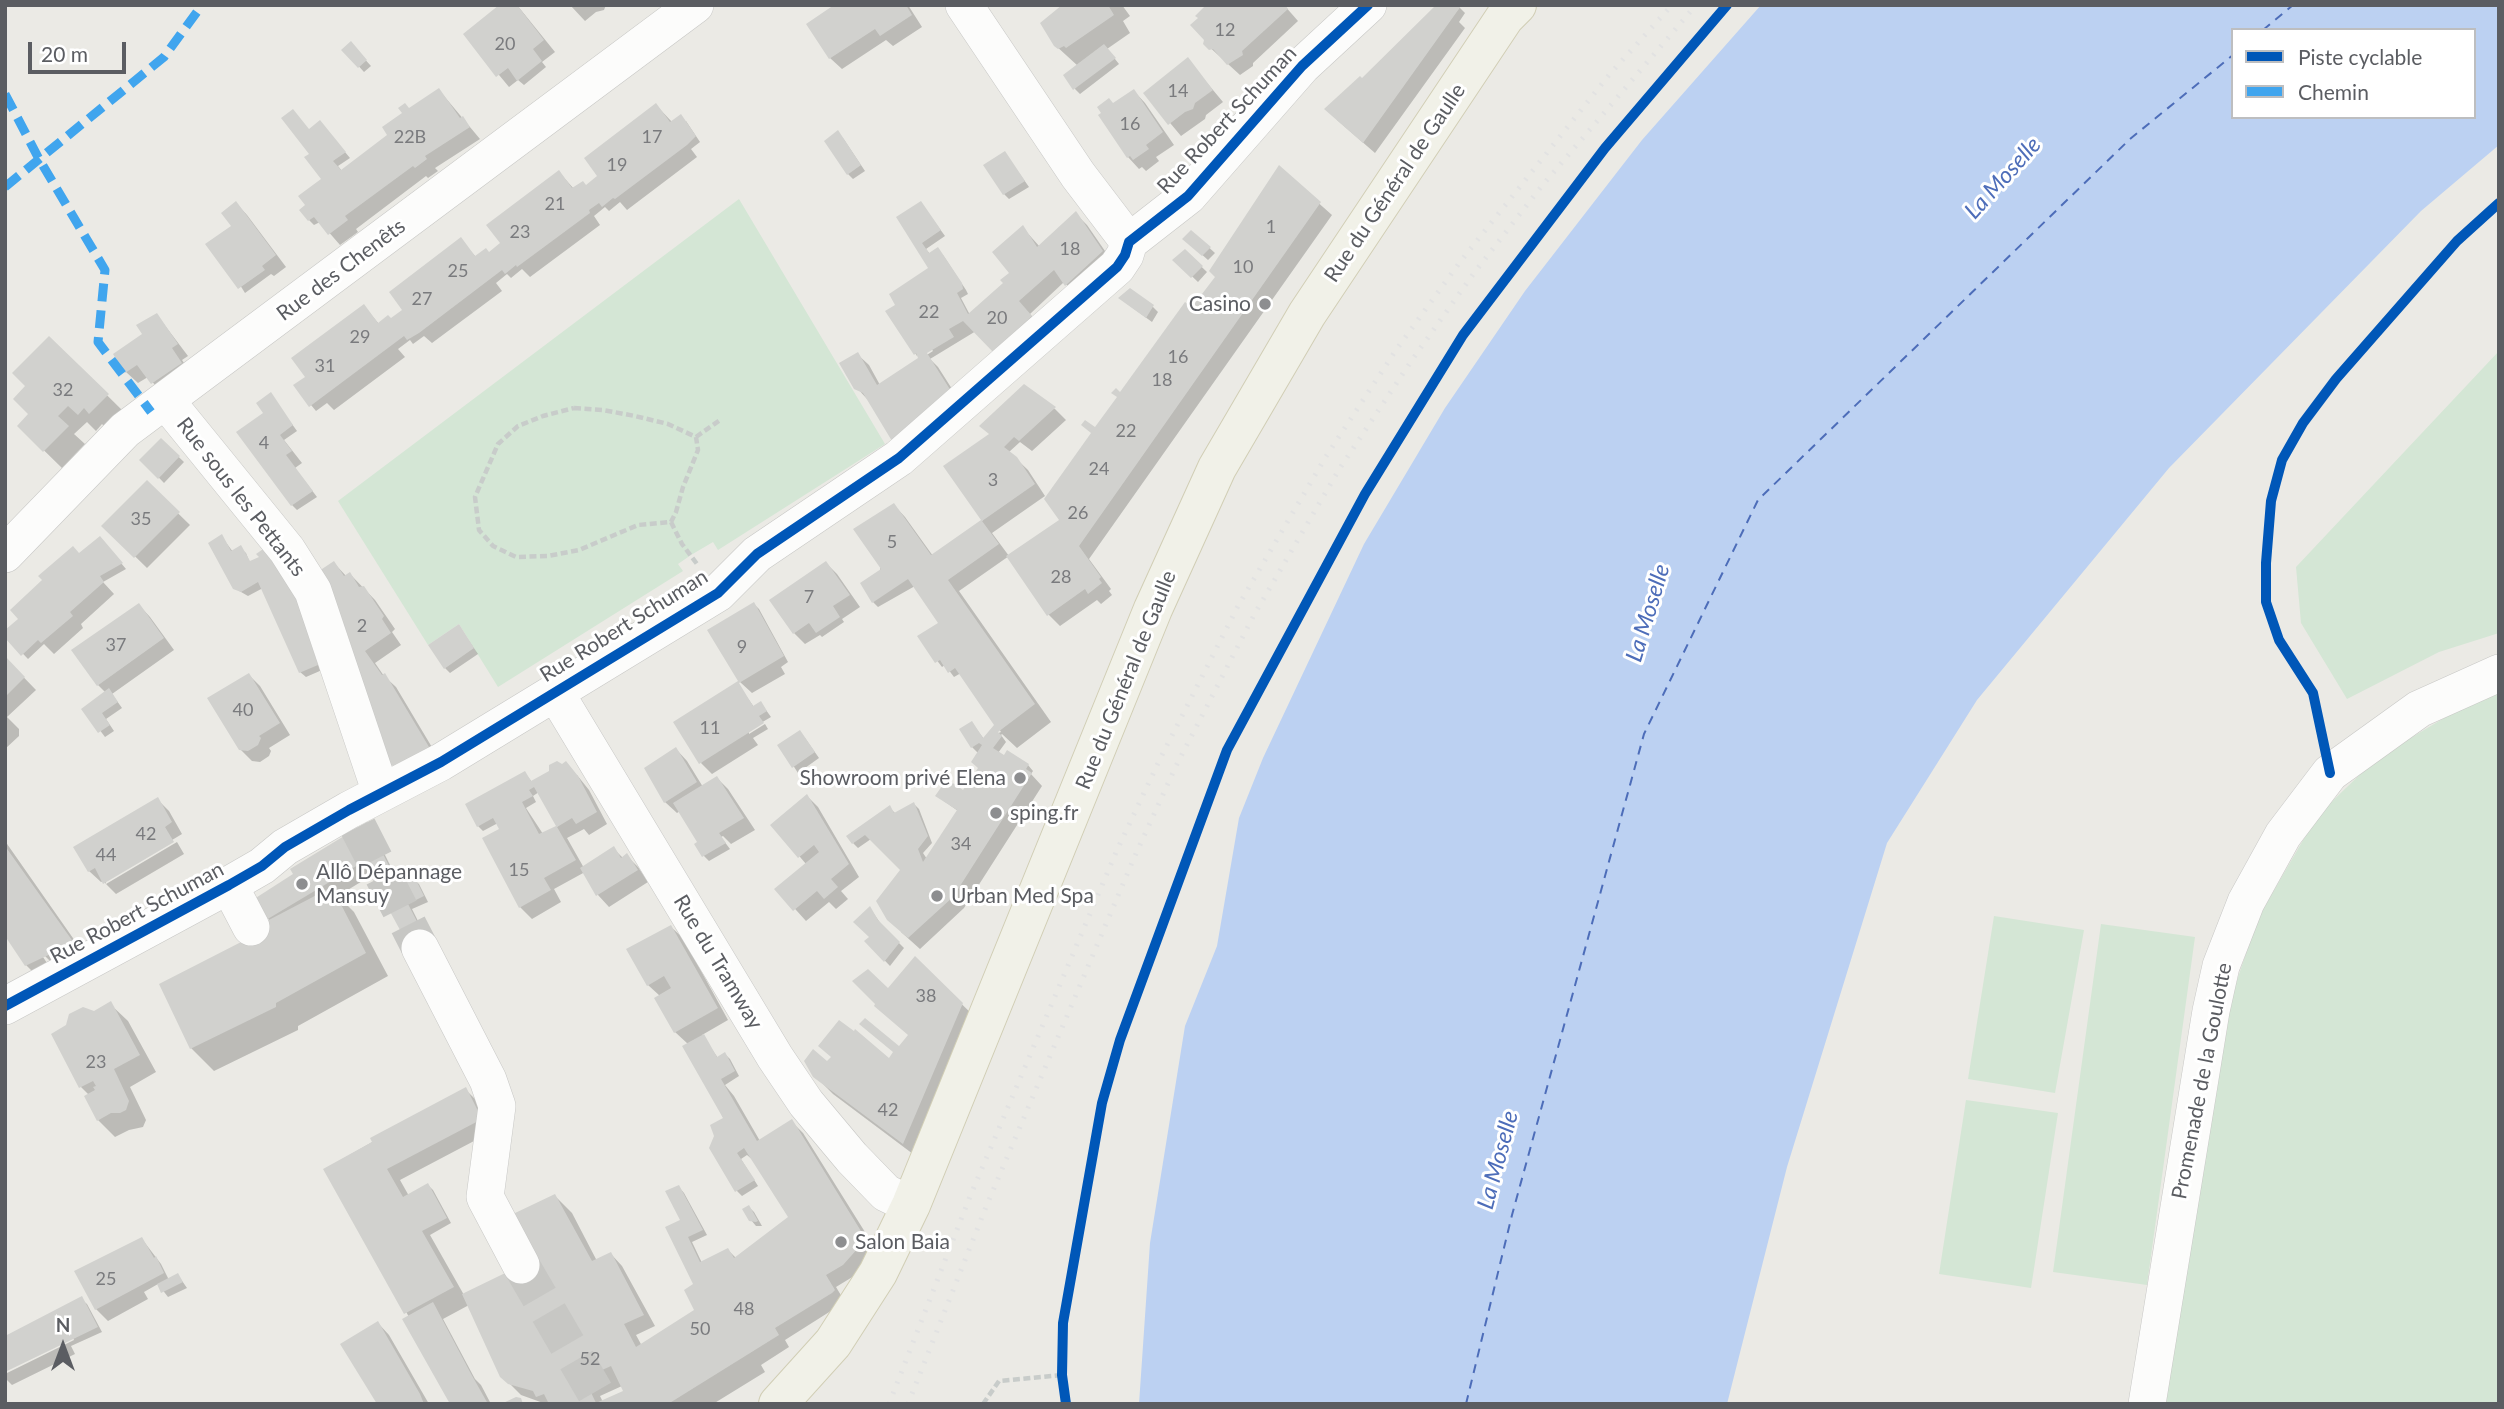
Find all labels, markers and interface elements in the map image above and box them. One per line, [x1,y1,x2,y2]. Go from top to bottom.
house number: 12 [1215,19,1235,41]
scale bar [32,28,130,72]
legend [2231,28,2476,119]
house number: 20 [495,33,515,55]
text: 20 m [41,41,88,66]
street label: Rue Robert Schuman [1152,41,1302,199]
text: Piste cyclable [2298,44,2422,69]
street label: Rue du Général de Gaulle [1319,79,1471,287]
text: Chemin [2298,79,2369,104]
house number: 14 [1168,80,1188,102]
house number: 16 [1120,113,1140,135]
house number: 22B [394,126,426,148]
house number: 17 [642,126,662,148]
water label: La Moselle [1959,131,2047,225]
house number: 19 [607,154,627,176]
house number: 21 [545,193,565,215]
street label: Rue des Chenêts [272,213,410,327]
house number: 1 [1266,216,1276,238]
house number: 23 [510,221,530,243]
house number: 18 [1060,238,1080,260]
house number: 10 [1233,256,1253,278]
house number: 25 [448,260,468,282]
house number: 27 [412,288,432,310]
place label: Casino [1189,291,1251,317]
marker: Casino [1257,296,1273,312]
house number: 22 [919,301,939,323]
house number: 20 [987,307,1007,329]
house number: 29 [350,326,370,348]
house number: 16 [1168,346,1188,368]
house number: 31 [315,355,335,377]
house number: 18 [1152,369,1172,391]
house number: 32 [53,379,73,401]
street label: Rue sous les Pettants [171,413,311,581]
house number: 22 [1116,420,1136,442]
house number: 4 [259,432,269,454]
house number: 24 [1089,458,1109,480]
house number: 3 [988,469,998,491]
house number: 26 [1068,502,1088,524]
house number: 35 [131,508,151,530]
house number: 5 [887,531,897,553]
water label: La Moselle [1620,561,1676,665]
street label: Rue Robert Schuman [536,564,712,688]
house number: 28 [1051,566,1071,588]
street label: Rue du Général de Gaulle [1071,567,1181,793]
house number: 7 [804,586,814,608]
house number: 2 [357,615,367,637]
house number: 37 [106,634,126,656]
house number: 9 [737,636,747,658]
house number: 40 [233,699,253,721]
house number: 11 [700,717,720,739]
place label: Showroom privé Elena [799,765,1006,791]
marker: Showroom privé Elena [1012,770,1028,786]
place label: sping.fr [1010,800,1079,826]
marker: sping.fr [988,805,1004,821]
house number: 42 [136,823,156,845]
house number: 34 [951,833,971,855]
house number: 44 [96,844,116,866]
street label: Rue Robert Schuman [46,857,228,969]
place label: Allô Dépannage Mansuy [316,859,462,909]
house number: 15 [509,859,529,881]
marker: Allô Dépannage Mansuy [294,876,310,892]
place label: Urban Med Spa [951,883,1094,909]
marker: Urban Med Spa [929,888,945,904]
street label: Rue du Tramway [668,890,768,1034]
street label: Promenade de la Goulotte [2167,961,2237,1201]
house number: 38 [916,985,936,1007]
house number: 23 [86,1051,106,1073]
house number: 42 [878,1099,898,1121]
water label: La Moselle [1472,1108,1524,1212]
place label: Salon Baia [855,1229,950,1255]
marker: Salon Baia [833,1234,849,1250]
house number: 25 [96,1268,116,1290]
house number: 48 [734,1298,754,1320]
north arrow [28,1311,98,1381]
text: N [56,1313,70,1336]
house number: 50 [690,1318,710,1340]
house number: 52 [580,1348,600,1370]

